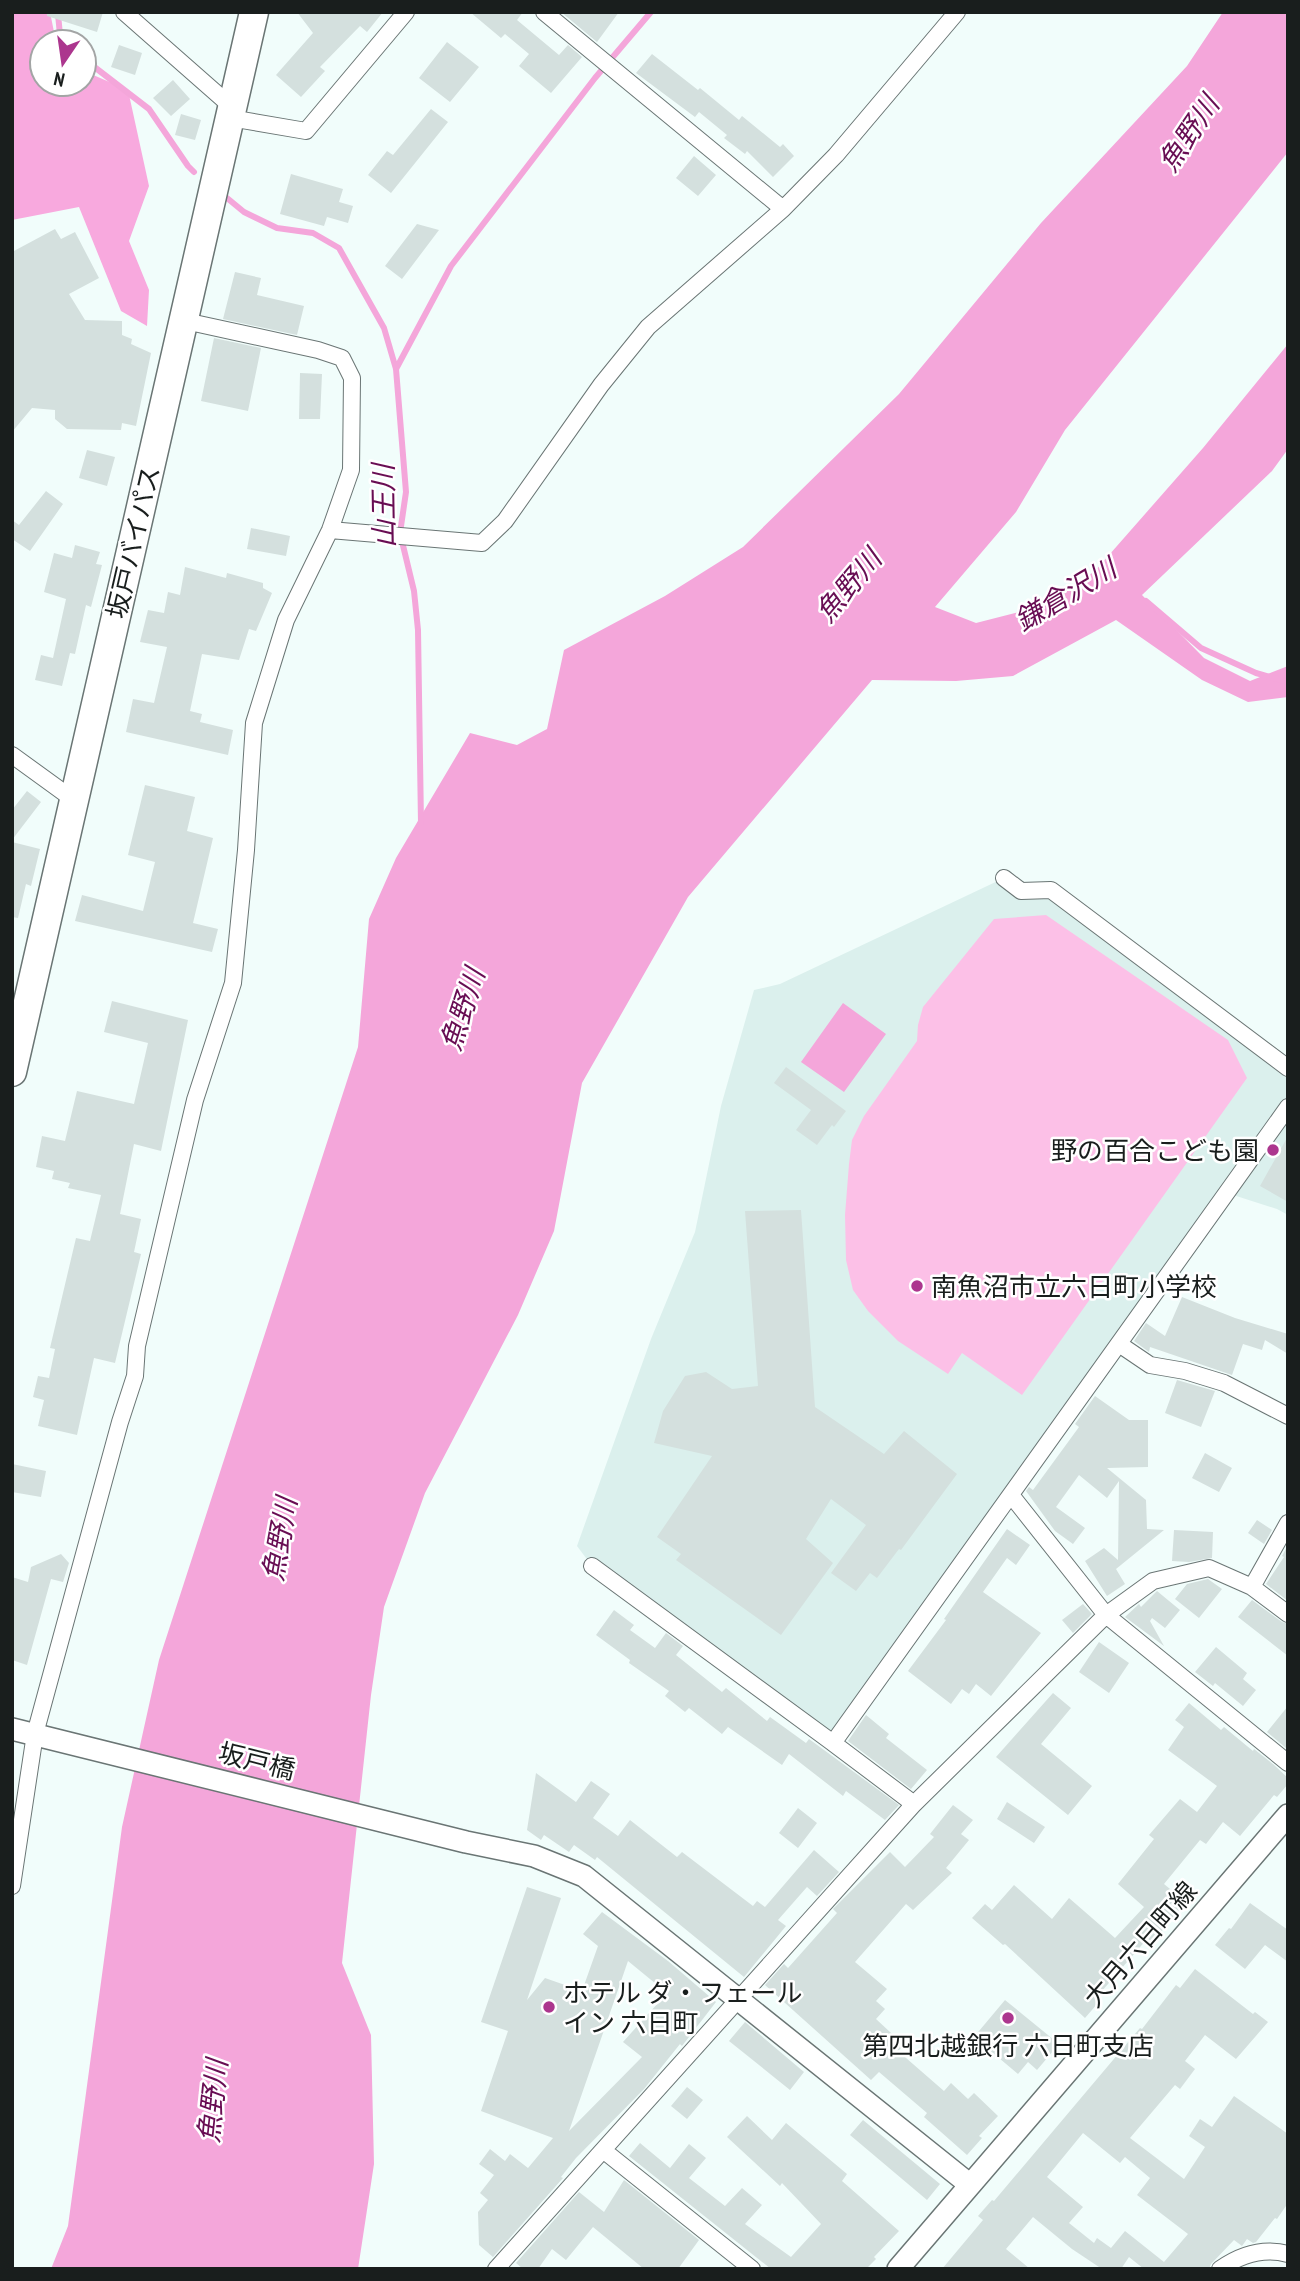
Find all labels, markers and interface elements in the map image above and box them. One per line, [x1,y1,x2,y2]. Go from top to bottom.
north arrow [28,28,98,98]
text: N [51,67,67,92]
water label: 魚野川 [1149,85,1228,178]
water label: 山王川 [364,461,402,548]
street label: 坂戸バイパス [99,463,167,621]
water label: 魚野川 [807,539,891,629]
water label: 鎌倉沢川 [1007,548,1125,639]
water label: 魚野川 [431,960,493,1055]
place label: 野の百合こども園 [1051,1134,1259,1167]
marker: 野の百合こども園 [1265,1142,1281,1158]
place label: 南魚沼市立六日町小学校 [931,1270,1217,1303]
marker: 南魚沼市立六日町小学校 [909,1278,925,1294]
water label: 魚野川 [253,1491,305,1584]
street label: 坂戸橋 [215,1736,299,1786]
street label: 大月六日町線 [1076,1874,1204,2014]
place label: ホテル ダ・フェール イン 六日町 [563,1976,803,2039]
marker: ホテル ダ・フェール イン 六日町 [541,1999,557,2015]
marker: 第四北越銀行 六日町支店 [1000,2010,1016,2026]
place label: 第四北越銀行 六日町支店 [862,2029,1154,2062]
water label: 魚野川 [189,2054,235,2145]

